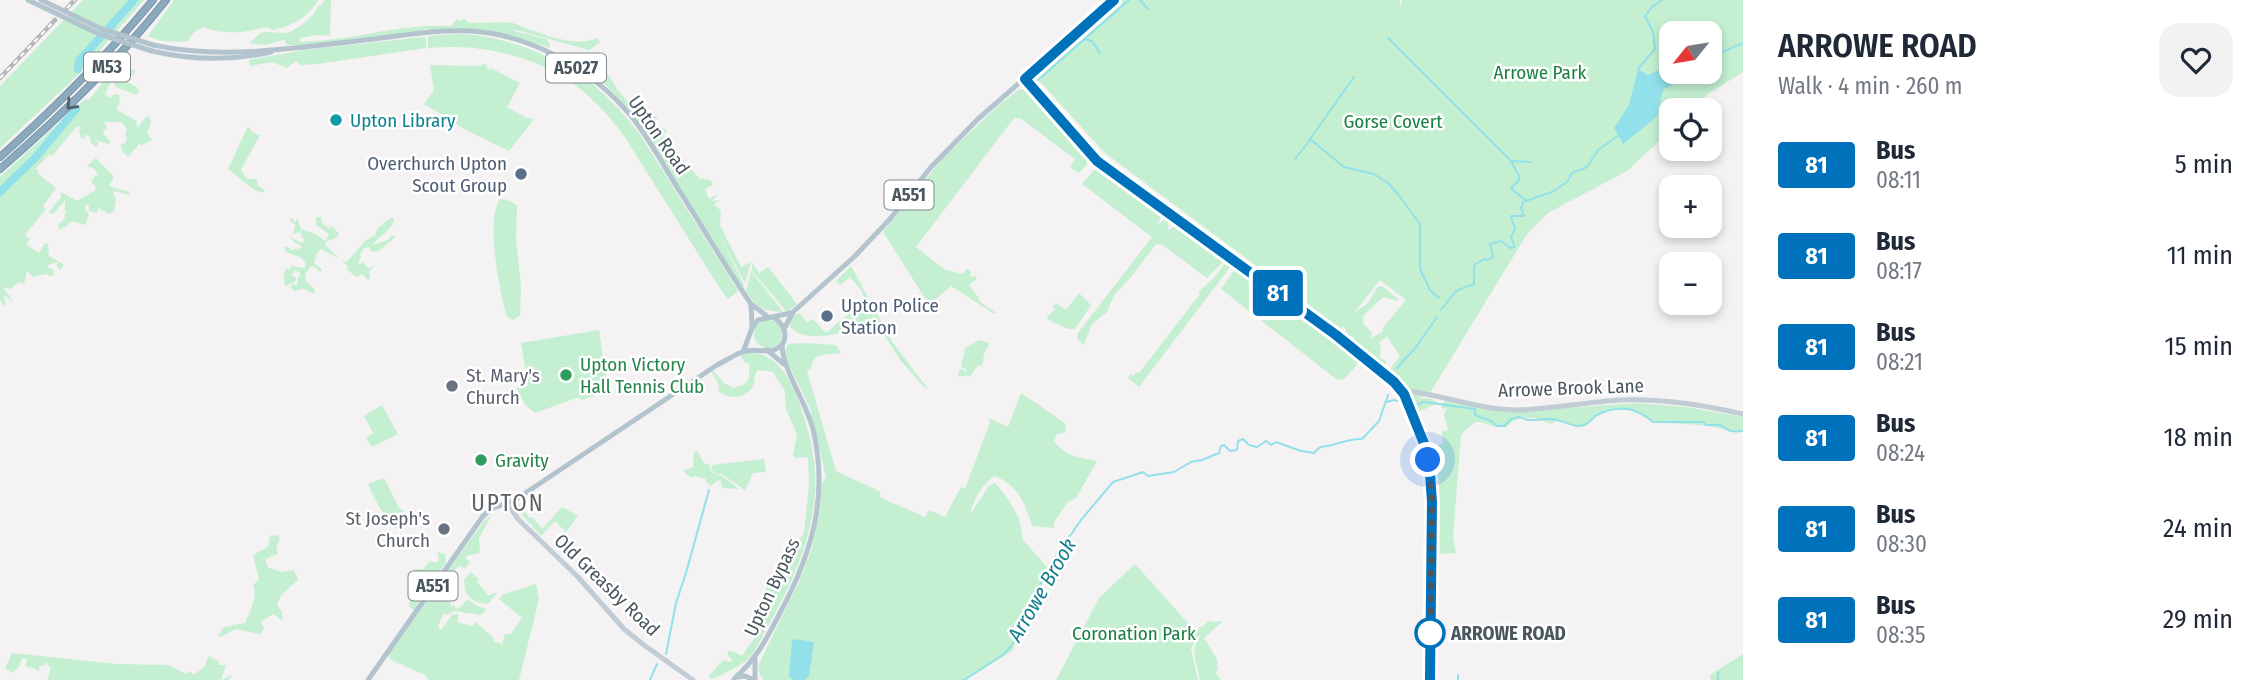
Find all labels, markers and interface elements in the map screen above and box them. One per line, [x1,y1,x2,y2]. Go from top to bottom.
north arrow [1659,21,1722,84]
map controls [1659,21,1722,315]
button: heart [2159,23,2233,97]
text: ARROWE ROAD [1778,26,1977,66]
road number: M53 [84,52,130,82]
road number: A5027 [546,54,606,82]
park label: Arrowe Park [1494,61,1587,84]
text: Walk · 4 min · 260 m [1778,72,1963,100]
street label: Upton Road [623,91,695,179]
one-way arrow [66,97,79,110]
button: locate [1659,98,1722,161]
place label: Upton Library [350,109,456,132]
park label: Gorse Covert [1343,110,1443,133]
marker: Upton Library [328,112,344,128]
text: Bus [1876,135,1915,166]
text: 5 min [2175,149,2233,180]
text: 81 [1805,151,1828,179]
place label: Overchurch Upton Scout Group [367,152,507,197]
marker: Overchurch Upton Scout Group [513,166,529,182]
text: 08:11 [1876,166,1921,194]
button: + [1659,175,1722,238]
road number: A551 [884,180,934,210]
text: Bus [1876,226,1915,257]
text: 11 min [2167,240,2233,271]
text: 81 [1805,242,1828,270]
button: − [1659,252,1722,315]
text: 08:17 [1876,257,1922,285]
line badge: 81 [1246,270,1310,316]
text: 81 [1267,279,1289,307]
place label: Upton Police Station [841,294,939,339]
marker: Upton Police Station [819,308,835,324]
text: Bus [1876,317,1915,348]
text: 15 min [2165,331,2233,362]
text: 81 [1805,333,1828,361]
text: 08:21 [1876,348,1923,376]
place label: Upton Victory Hall Tennis Club [580,353,704,398]
place label: St. Mary's Church [466,364,540,409]
marker: Upton Victory Hall Tennis Club [558,367,574,383]
street label: Arrowe Brook Lane [1498,374,1644,402]
marker: St. Mary's Church [444,378,460,394]
text: Bus [1876,408,1915,439]
text: 18 min [2164,422,2233,453]
text: 81 [1805,424,1828,452]
text: 08:24 [1876,439,1925,467]
your location [1410,442,1445,477]
place label: Gravity [495,449,549,472]
marker: Gravity [473,452,489,468]
district label: UPTON [471,489,545,517]
text: Bus [1876,499,1915,530]
place label: St Joseph's Church [346,507,430,552]
text: 24 min [2163,513,2233,544]
text: 81 [1805,515,1828,543]
marker: St Joseph's Church [436,521,452,537]
street label: Old Greasby Road [550,529,664,641]
text: 08:30 [1876,530,1927,558]
street label: Upton Bypass [739,534,805,640]
water label: Arrowe Brook [1002,534,1082,647]
road number: A551 [408,572,458,600]
text: Bus [1876,590,1915,621]
text: 29 min [2163,604,2233,635]
text: 81 [1805,606,1828,634]
marker: ARROWE ROAD [1415,618,1445,648]
text: 08:35 [1876,621,1926,649]
park label: Coronation Park [1072,622,1196,645]
place label: ARROWE ROAD [1450,622,1566,645]

